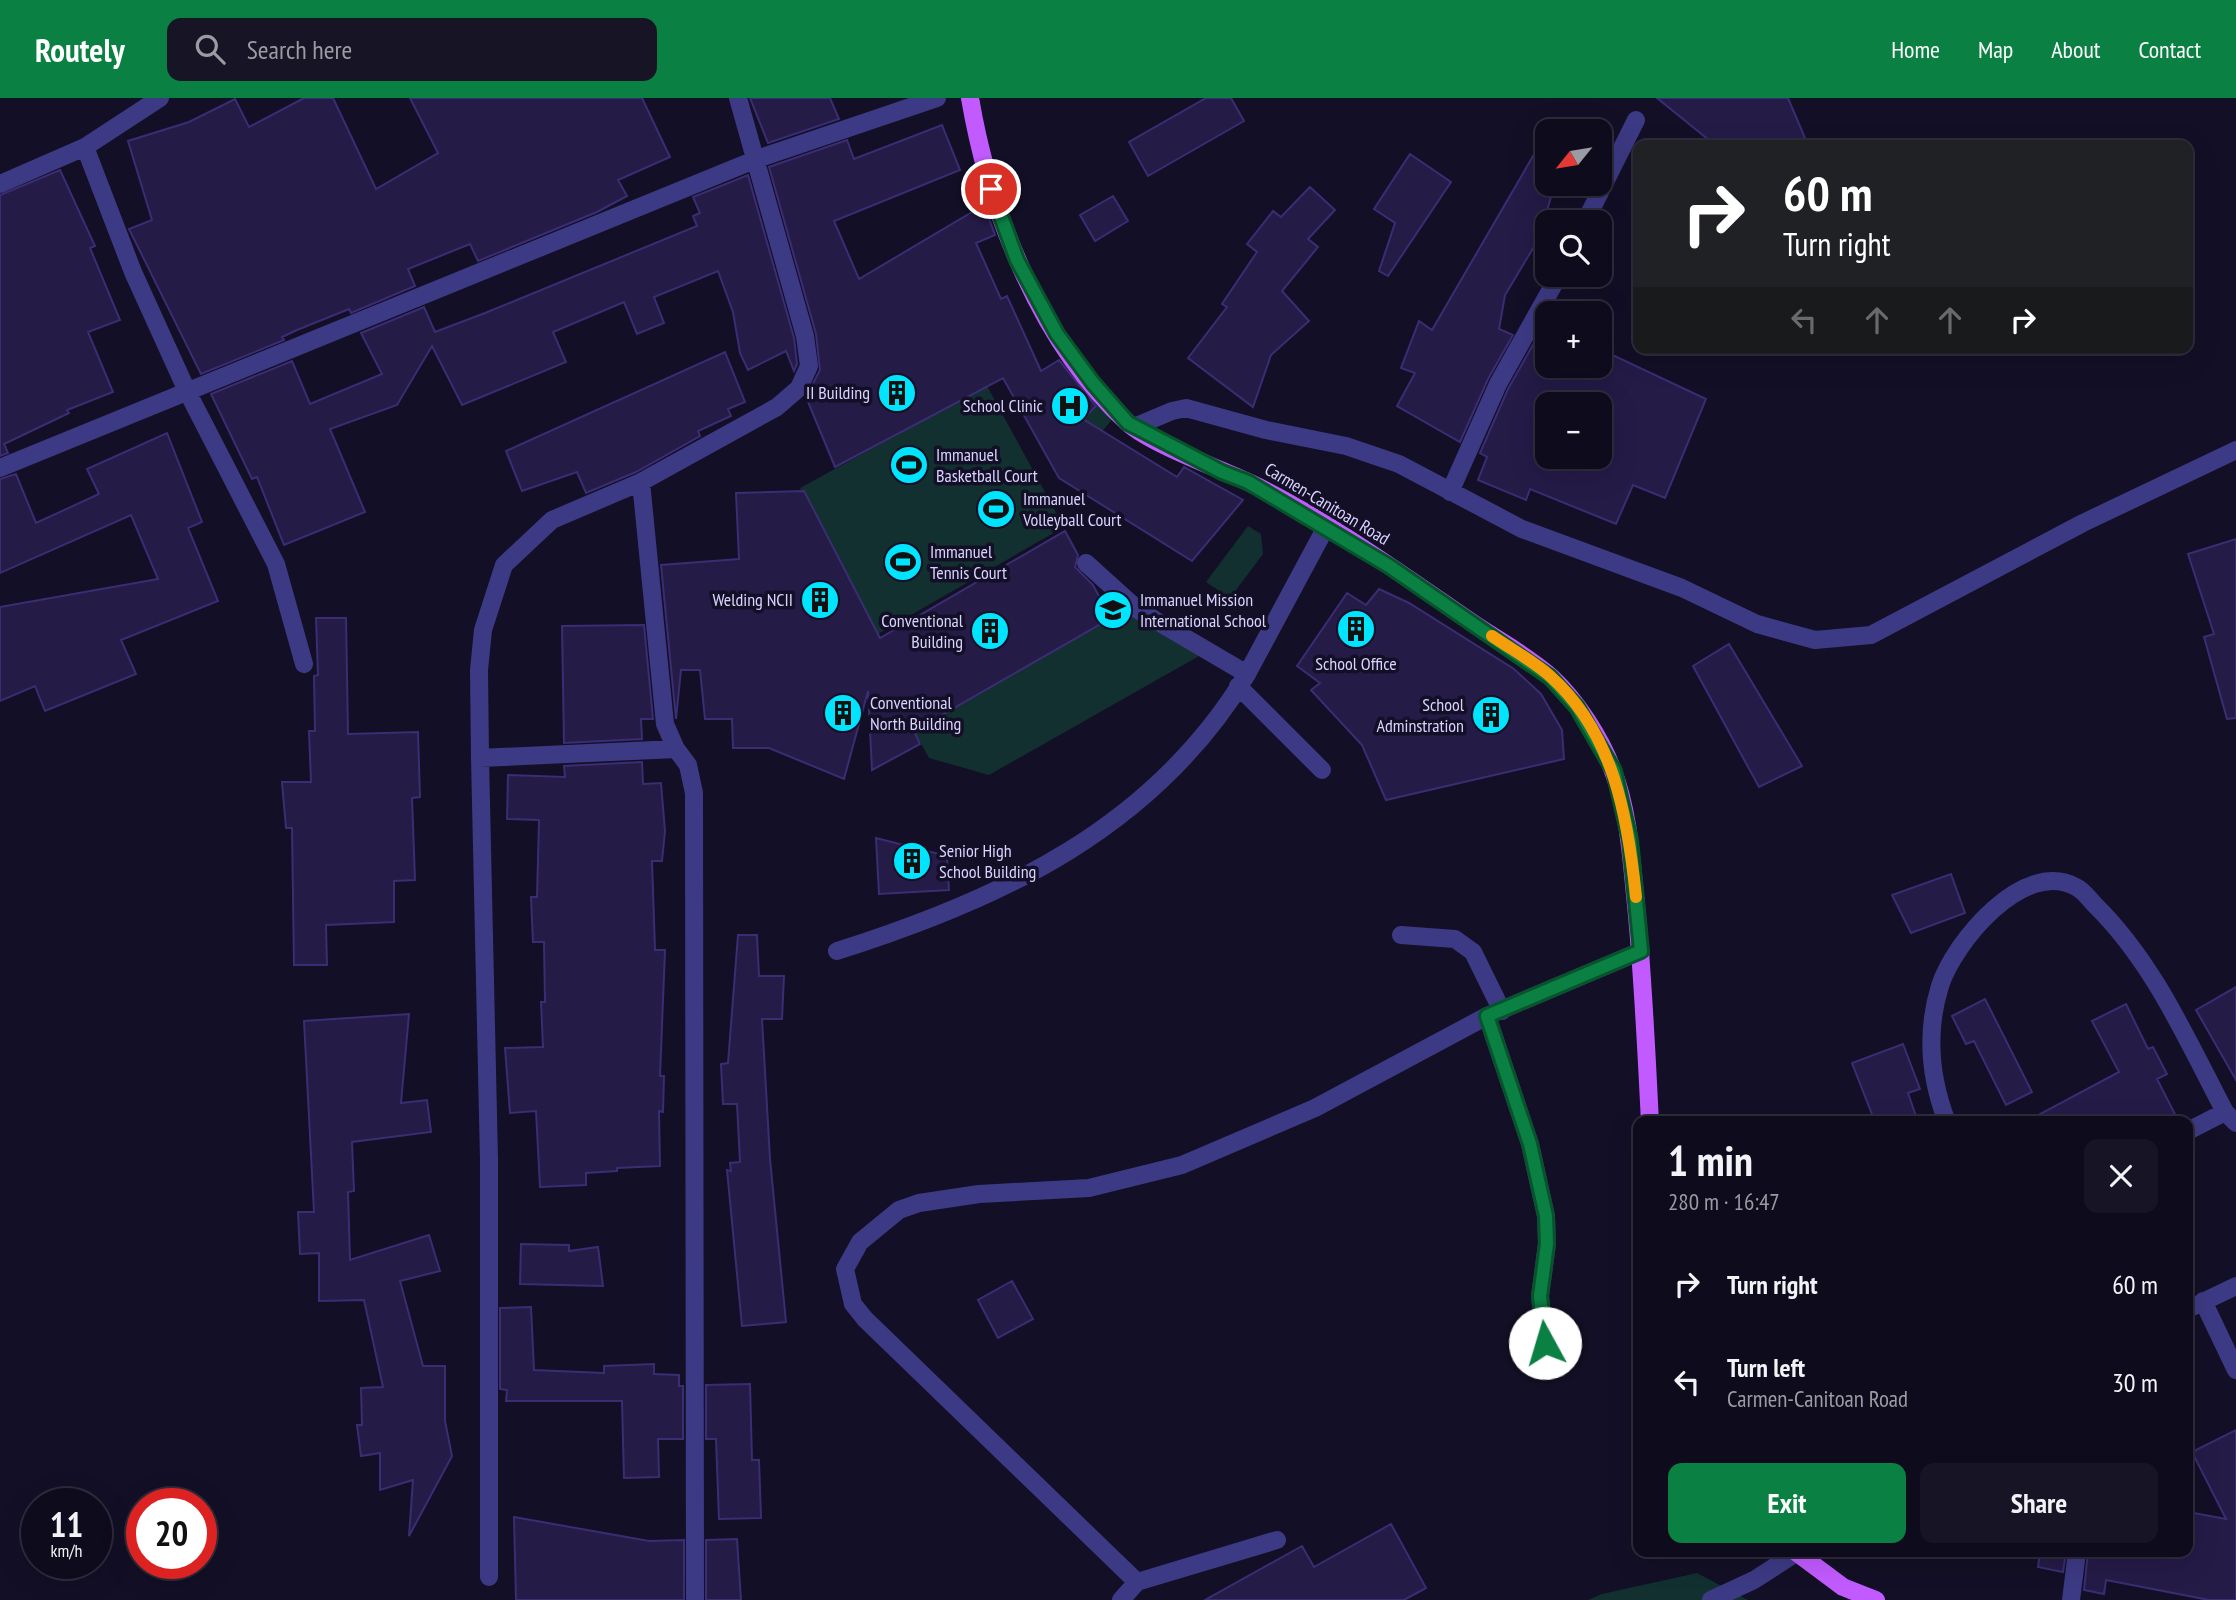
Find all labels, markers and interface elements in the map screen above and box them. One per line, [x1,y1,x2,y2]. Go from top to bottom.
search box [167,18,657,81]
text: Routely [35,28,125,71]
icon: search [191,30,229,68]
text: Search here [247,33,352,66]
text: Home [1891,34,1940,65]
text: Map [1978,34,2013,65]
text: About [2051,34,2100,65]
text: Contact [2138,34,2201,65]
north arrow [1535,119,1612,196]
map controls [1535,119,1612,469]
pin [961,159,1021,219]
text: 60 m [1783,161,1872,225]
icon: right [1668,168,1759,259]
icon: arrive [972,170,1010,208]
button: search [1535,210,1612,287]
text: Turn right [1783,223,1891,265]
button: + [1535,301,1612,378]
icon: left [1785,301,1823,339]
icon: ahead [1858,301,1896,339]
icon: ahead [1931,301,1969,339]
icon: right [2004,301,2042,339]
building icon: II Building [876,372,918,414]
place label: II Building [806,381,870,404]
hospital icon: School Clinic [1049,385,1091,427]
button: − [1535,392,1612,469]
place label: School Clinic [963,394,1044,417]
place label: Immanuel Basketball Court [936,443,1038,487]
sports icon: Immanuel Basketball Court [888,444,930,486]
street label: Carmen-Canitoan Road [1261,457,1394,550]
place label: Immanuel Volleyball Court [1022,487,1121,531]
sports icon: Immanuel Volleyball Court [975,488,1017,530]
place label: Immanuel Tennis Court [930,540,1007,584]
sports icon: Immanuel Tennis Court [882,541,924,583]
building icon: Welding NCII [799,579,841,621]
place label: Welding NCII [712,588,793,611]
place label: Immanuel Mission International School [1140,588,1267,632]
school or university icon: Immanuel Mission International School [1092,589,1134,631]
building icon: School Office [1335,608,1377,650]
place label: Conventional Building [881,609,964,653]
building icon: Conventional Building [969,610,1011,652]
place label: School Office [1315,652,1397,675]
place label: Conventional North Building [870,691,961,735]
building icon: Conventional North Building [822,692,864,734]
place label: School Adminstration [1376,693,1465,737]
building icon: School Adminstration [1470,694,1512,736]
place label: Senior High School Building [939,839,1036,883]
building icon: Senior High School Building [891,840,933,882]
text: 1 min [1668,1133,1753,1188]
button: close [2084,1139,2158,1213]
text: 280 m · 16:47 [1668,1187,1780,1216]
icon: right [1668,1265,1706,1303]
text: Turn right [1727,1268,1818,1301]
text: 60 m [2112,1268,2158,1301]
position arrow [1508,1306,1582,1380]
text: Turn left [1727,1351,1805,1384]
icon: left [1668,1363,1706,1401]
text: 30 m [2112,1366,2158,1399]
text: Carmen-Canitoan Road [1727,1384,1908,1413]
button: Exit [1668,1463,1906,1543]
button: Share [1920,1463,2158,1543]
speed limit sign: 20 [126,1488,217,1579]
text: 11 [50,1501,83,1547]
text: km/h [51,1539,82,1562]

